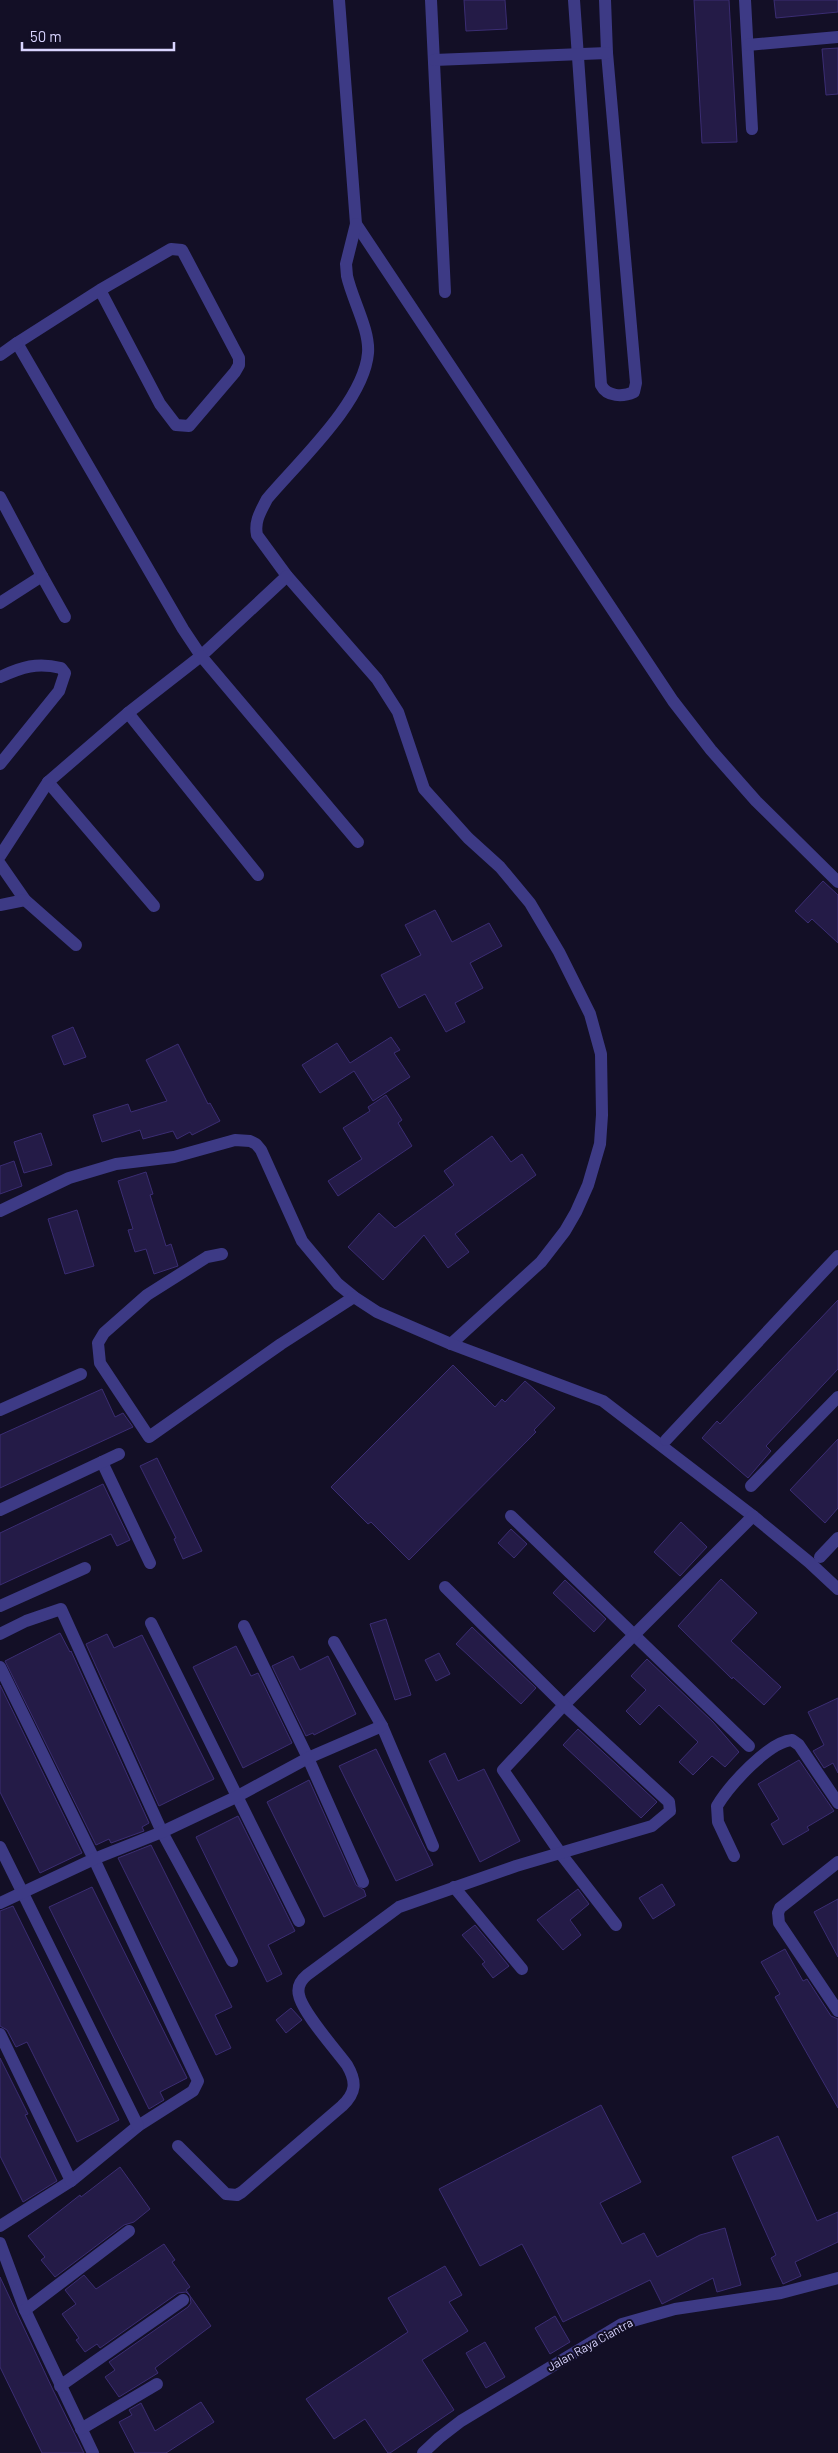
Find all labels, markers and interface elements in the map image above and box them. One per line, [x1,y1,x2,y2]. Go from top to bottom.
scale bar [22,20,175,52]
text: 50 m [30,27,62,45]
street label: Jalan Raya Ciantra [544,2315,635,2374]

